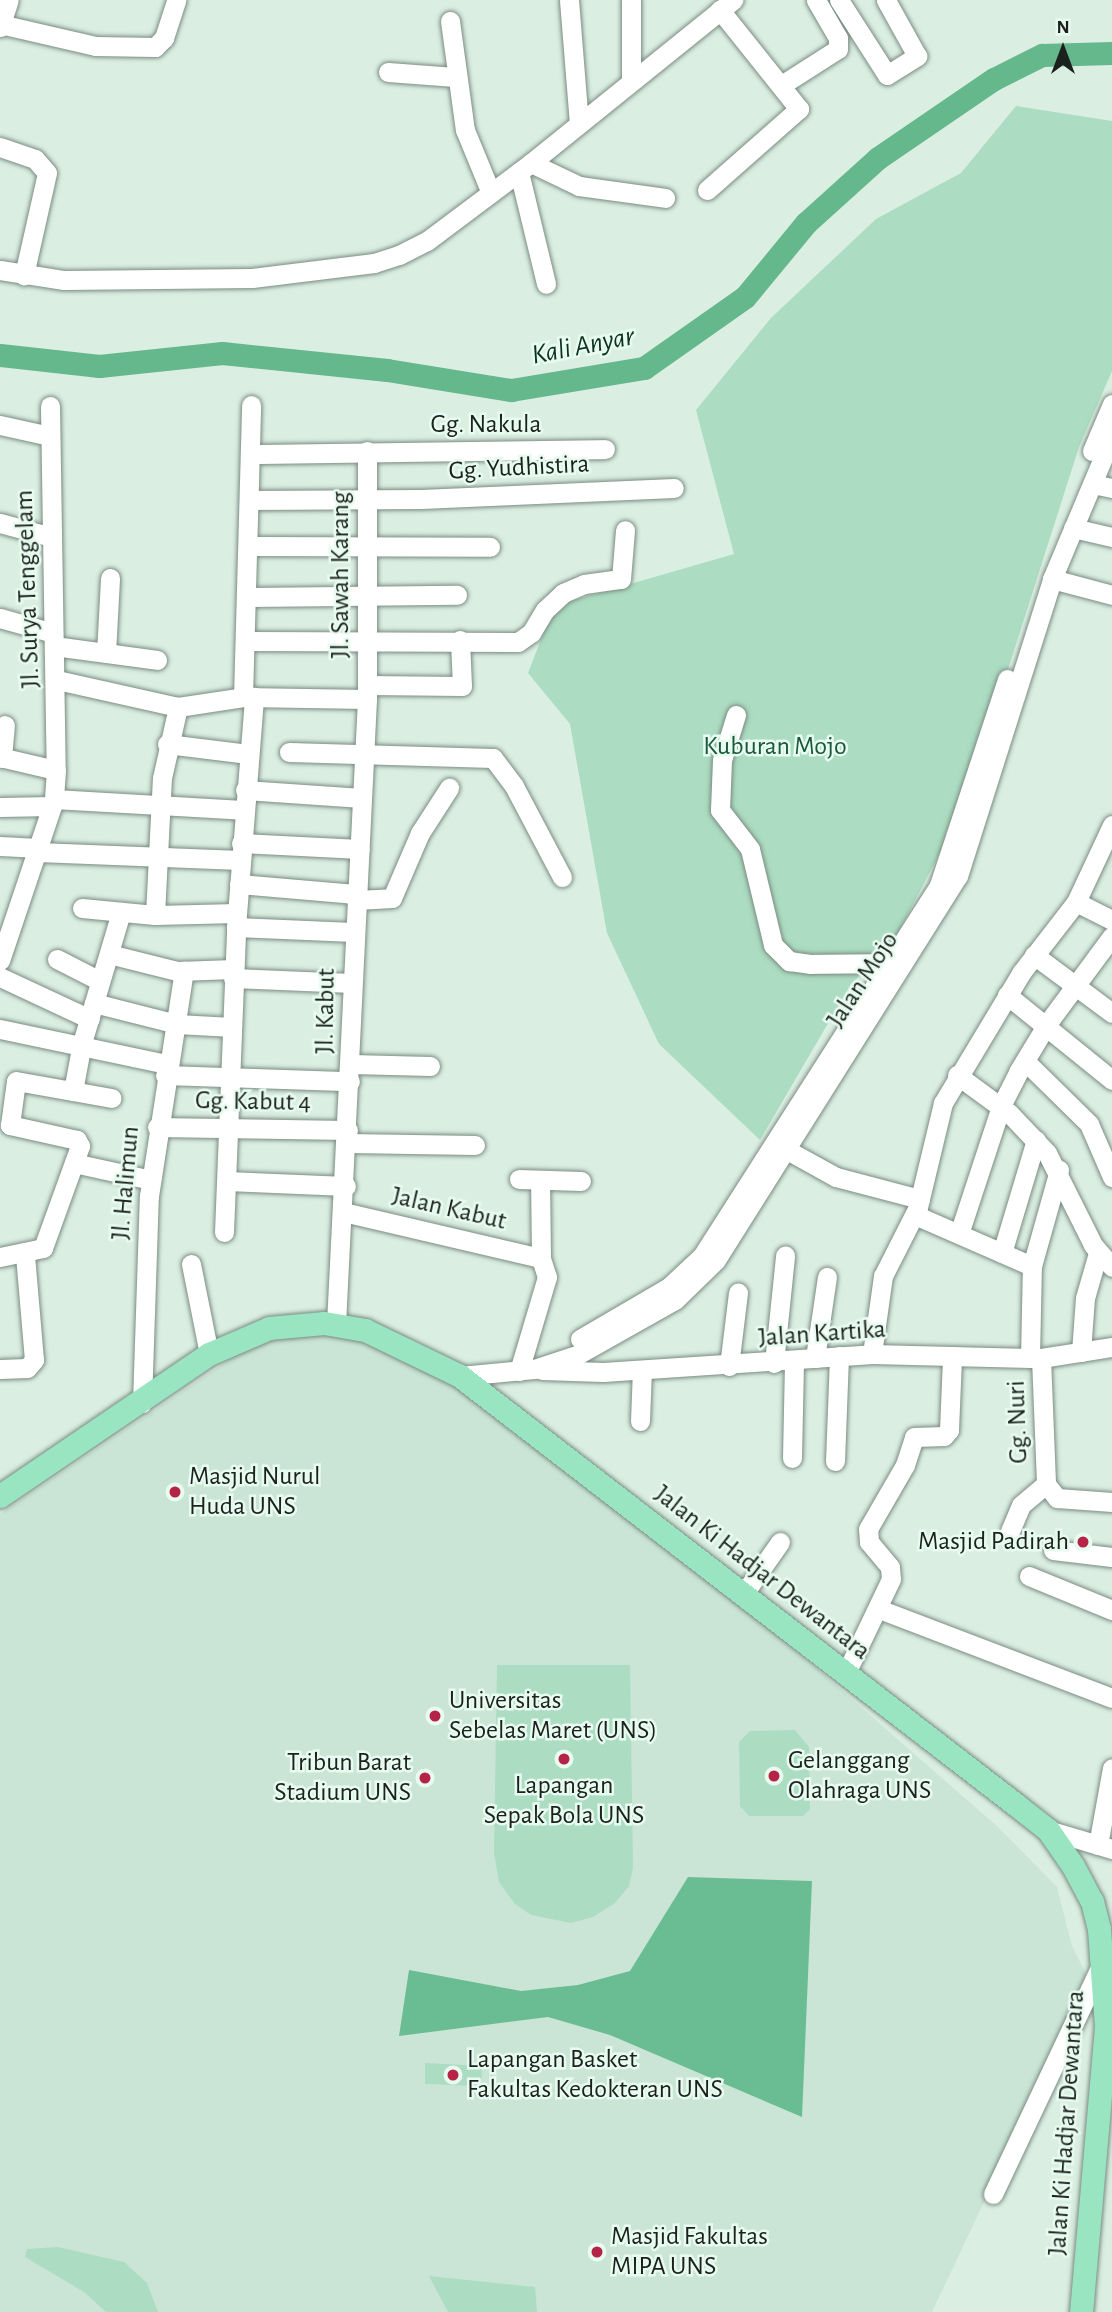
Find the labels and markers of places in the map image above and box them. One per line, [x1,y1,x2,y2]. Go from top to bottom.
place label: Masjid Nurul Huda UNS [189,1461,320,1522]
marker: Masjid Nurul Huda UNS [167,1484,183,1500]
place label: Masjid Padirah [918,1526,1069,1558]
marker: Masjid Padirah [1075,1534,1091,1550]
place label: Universitas Sebelas Maret (UNS) [449,1685,657,1746]
marker: Universitas Sebelas Maret (UNS) [427,1708,443,1724]
place label: Gelanggang Olahraga UNS [788,1745,931,1806]
place label: Tribun Barat Stadium UNS [274,1747,411,1809]
marker: Lapangan Sepak Bola UNS [556,1751,572,1767]
marker: Gelanggang Olahraga UNS [766,1768,782,1784]
marker: Tribun Barat Stadium UNS [417,1770,433,1786]
place label: Lapangan Sepak Bola UNS [484,1770,644,1831]
place label: Lapangan Basket Fakultas Kedokteran UNS [467,2044,723,2106]
marker: Lapangan Basket Fakultas Kedokteran UNS [445,2067,461,2083]
place label: Masjid Fakultas MIPA UNS [611,2221,768,2282]
marker: Masjid Fakultas MIPA UNS [589,2244,605,2260]

